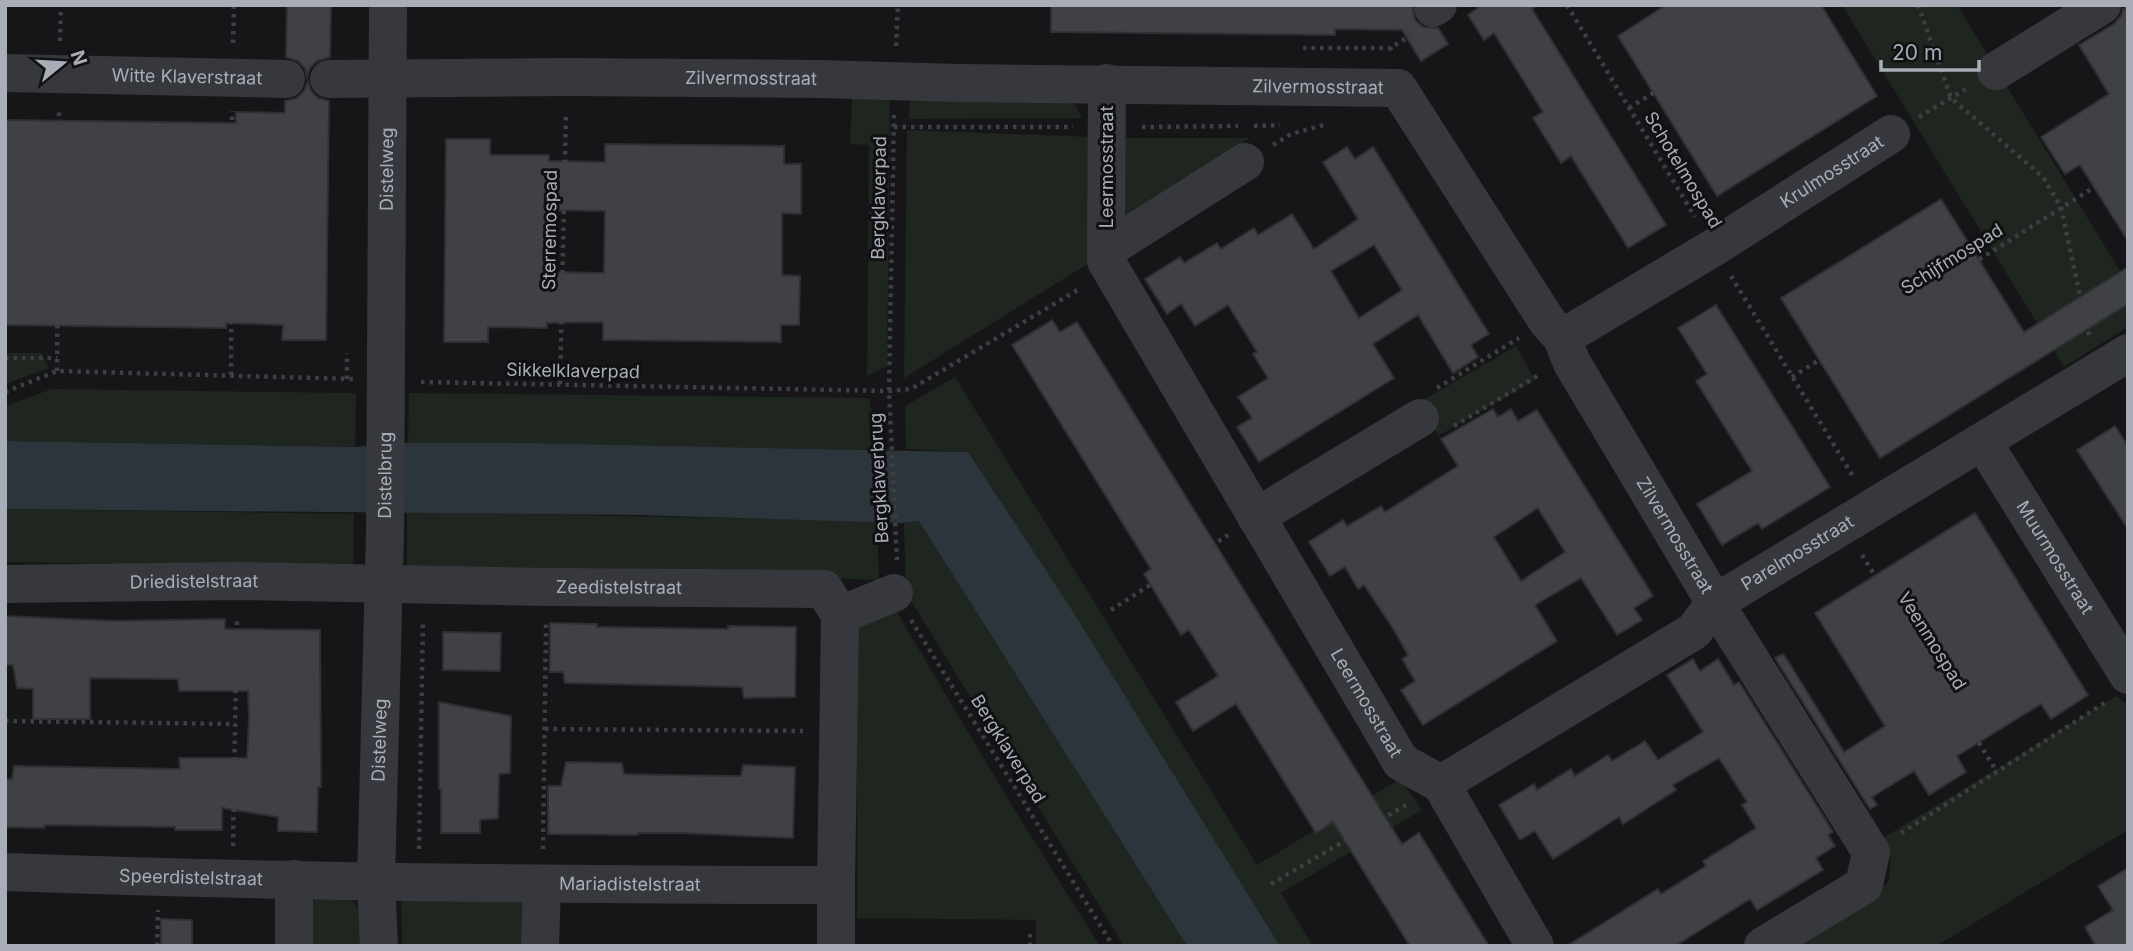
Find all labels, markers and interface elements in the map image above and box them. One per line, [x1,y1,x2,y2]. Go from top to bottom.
north arrow [28,28,98,98]
scale bar [1881,28,1979,72]
text: 20 m [1892,40,1942,65]
text: N [66,47,92,68]
street label: Witte Klaverstraat [112,64,263,88]
street label: Zilvermosstraat [685,67,817,89]
street label: Zilvermosstraat [1252,75,1384,98]
street label: Leermosstraat [1096,106,1117,228]
street label: Schotelmospad [1640,108,1726,232]
street label: Distelweg [376,127,397,211]
street label: Krulmosstraat [1776,131,1887,212]
street label: Bergklaverpad [867,136,890,260]
street label: Sterremospad [538,170,561,290]
street label: Schijfmospad [1897,219,2007,298]
street label: Sikkelklaverpad [506,359,640,382]
street label: Bergklaverbrug [865,412,892,544]
street label: Distelbrug [374,432,396,519]
street label: Zilvermosstraat [1632,473,1718,597]
street label: Muurmosstraat [2012,497,2098,618]
street label: Parelmosstraat [1737,511,1857,595]
street label: Driedistelstraat [129,570,259,592]
street label: Zeedistelstraat [556,576,682,598]
street label: Veenmospad [1894,588,1971,694]
street label: Leermosstraat [1327,645,1407,761]
street label: Bergklaverpad [967,691,1050,807]
street label: Distelweg [368,698,391,782]
street label: Speerdistelstraat [119,865,263,889]
street label: Mariadistelstraat [559,873,701,895]

